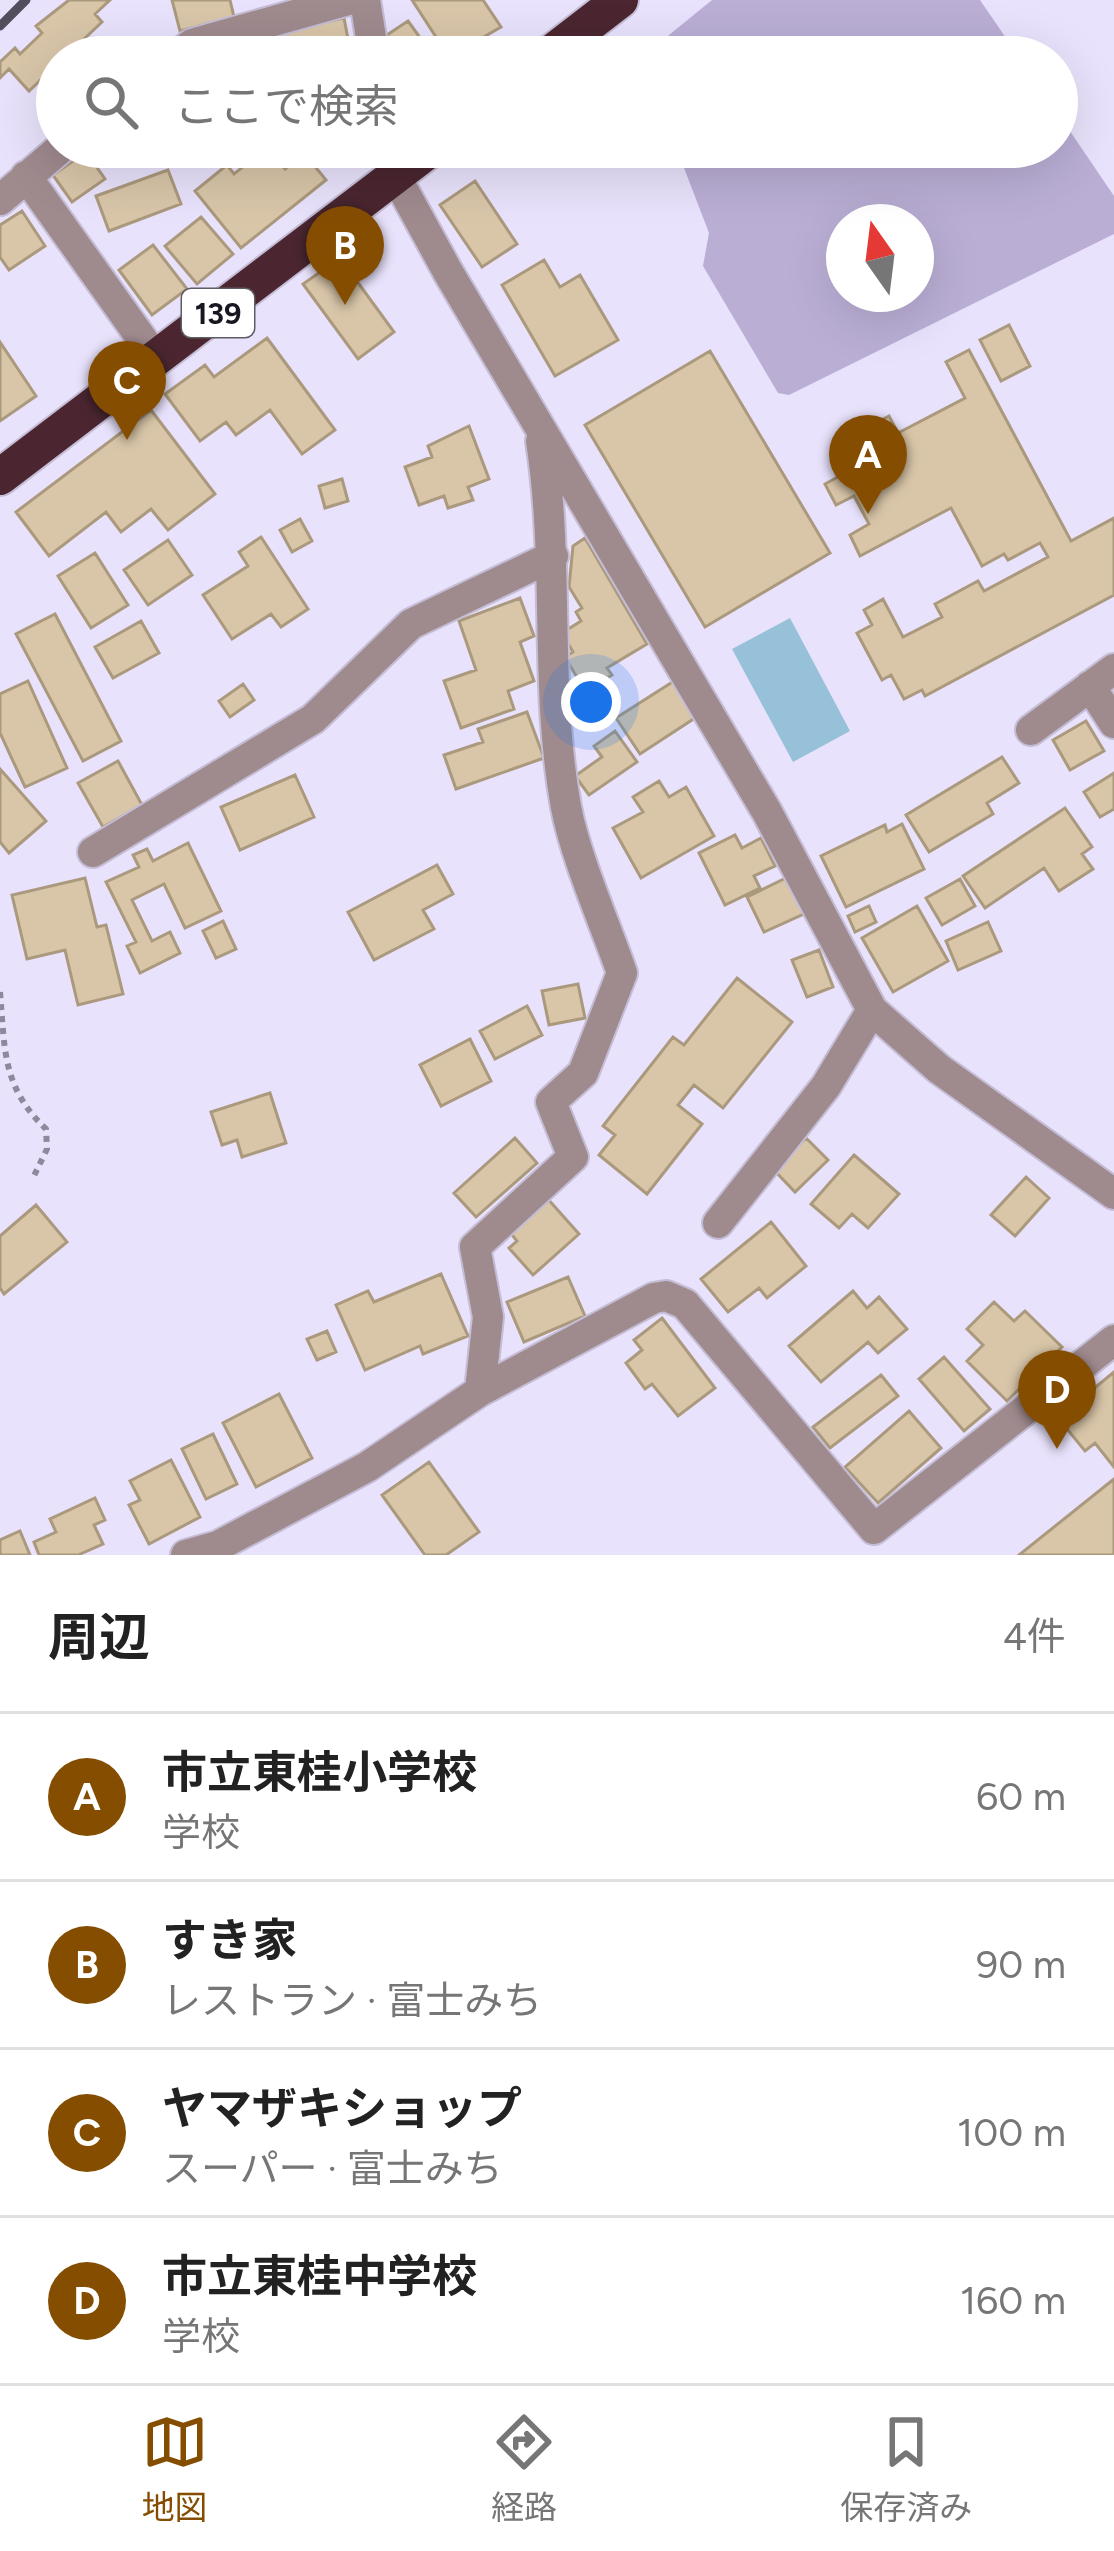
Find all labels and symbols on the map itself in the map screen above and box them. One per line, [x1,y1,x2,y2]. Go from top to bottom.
north arrow [826,204,934,312]
pin: B [306,206,384,305]
road number: 139 [182,289,254,337]
pin: C [88,341,166,440]
pin: A [829,415,907,514]
your location [561,672,621,732]
pin: D [1018,1350,1096,1449]

